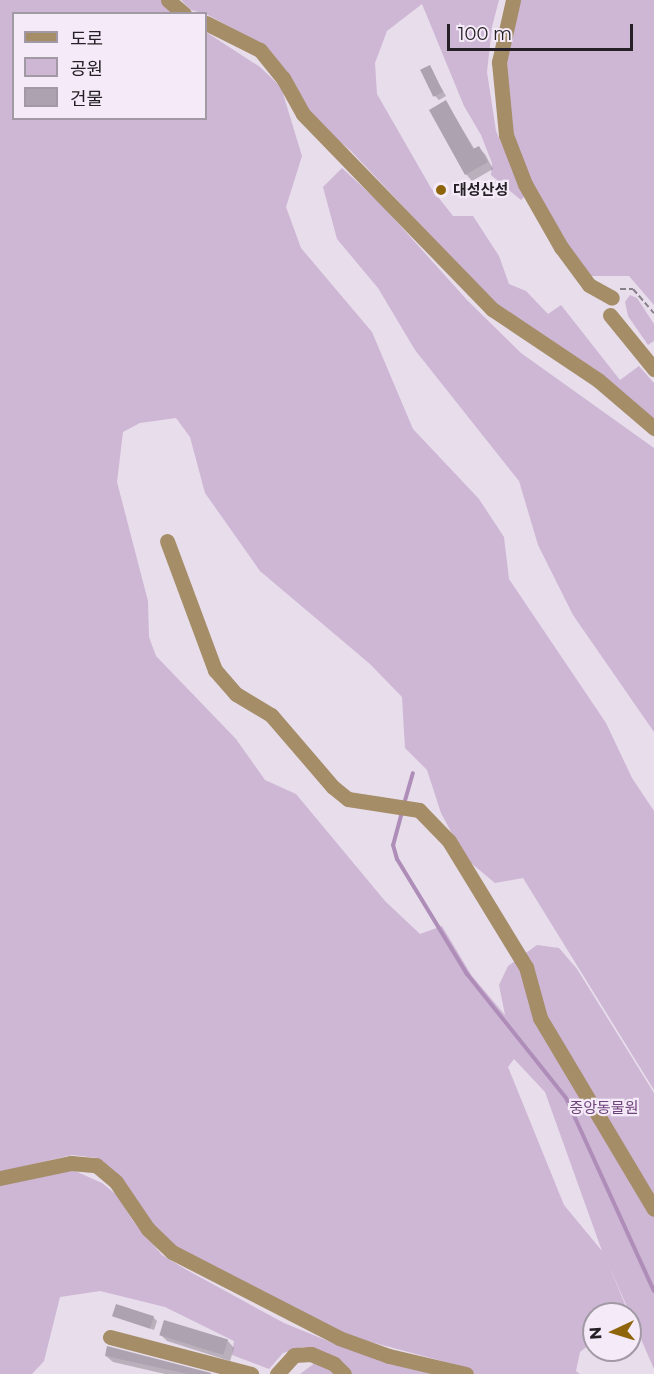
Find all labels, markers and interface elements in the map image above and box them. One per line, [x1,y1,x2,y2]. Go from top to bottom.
legend [12,12,207,120]
scale bar [450,12,636,50]
text: 100 m [458,23,512,45]
text: 도로 [70,28,103,50]
text: 공원 [70,58,103,80]
text: 건물 [70,88,103,110]
place label: 대성산성 [453,181,508,199]
marker: 대성산성 [434,183,448,197]
park label: 중앙동물원 [570,1099,638,1117]
north arrow [582,1302,642,1362]
text: N [586,1326,605,1340]

